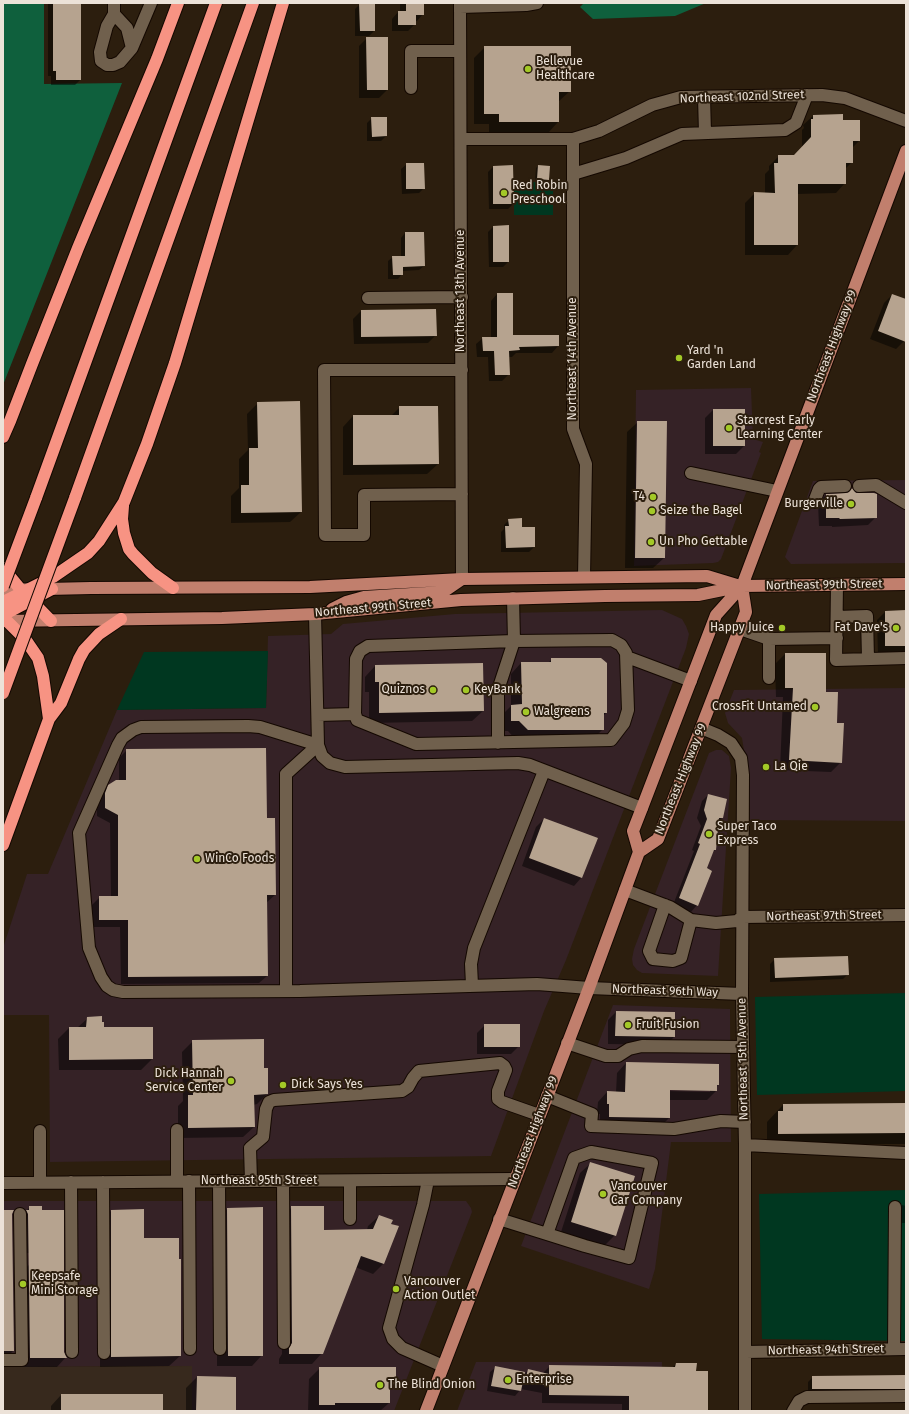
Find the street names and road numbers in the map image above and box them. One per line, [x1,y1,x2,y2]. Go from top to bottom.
street label: Northeast 102nd Street [679,88,805,106]
street label: Northeast 13th Avenue [454,230,468,352]
street label: Northeast Highway 99 [804,288,860,404]
street label: Northeast 14th Avenue [566,297,580,421]
street label: Northeast 99th Street [765,577,883,593]
street label: Northeast 99th Street [314,596,432,620]
street label: Northeast Highway 99 [652,721,710,837]
street label: Northeast 97th Street [766,908,882,924]
street label: Northeast 96th Way [612,982,718,1000]
street label: Northeast 15th Avenue [735,998,751,1120]
street label: Northeast Highway 99 [505,1074,561,1190]
street label: Northeast 95th Street [201,1174,317,1188]
street label: Northeast 94th Street [767,1342,885,1358]

